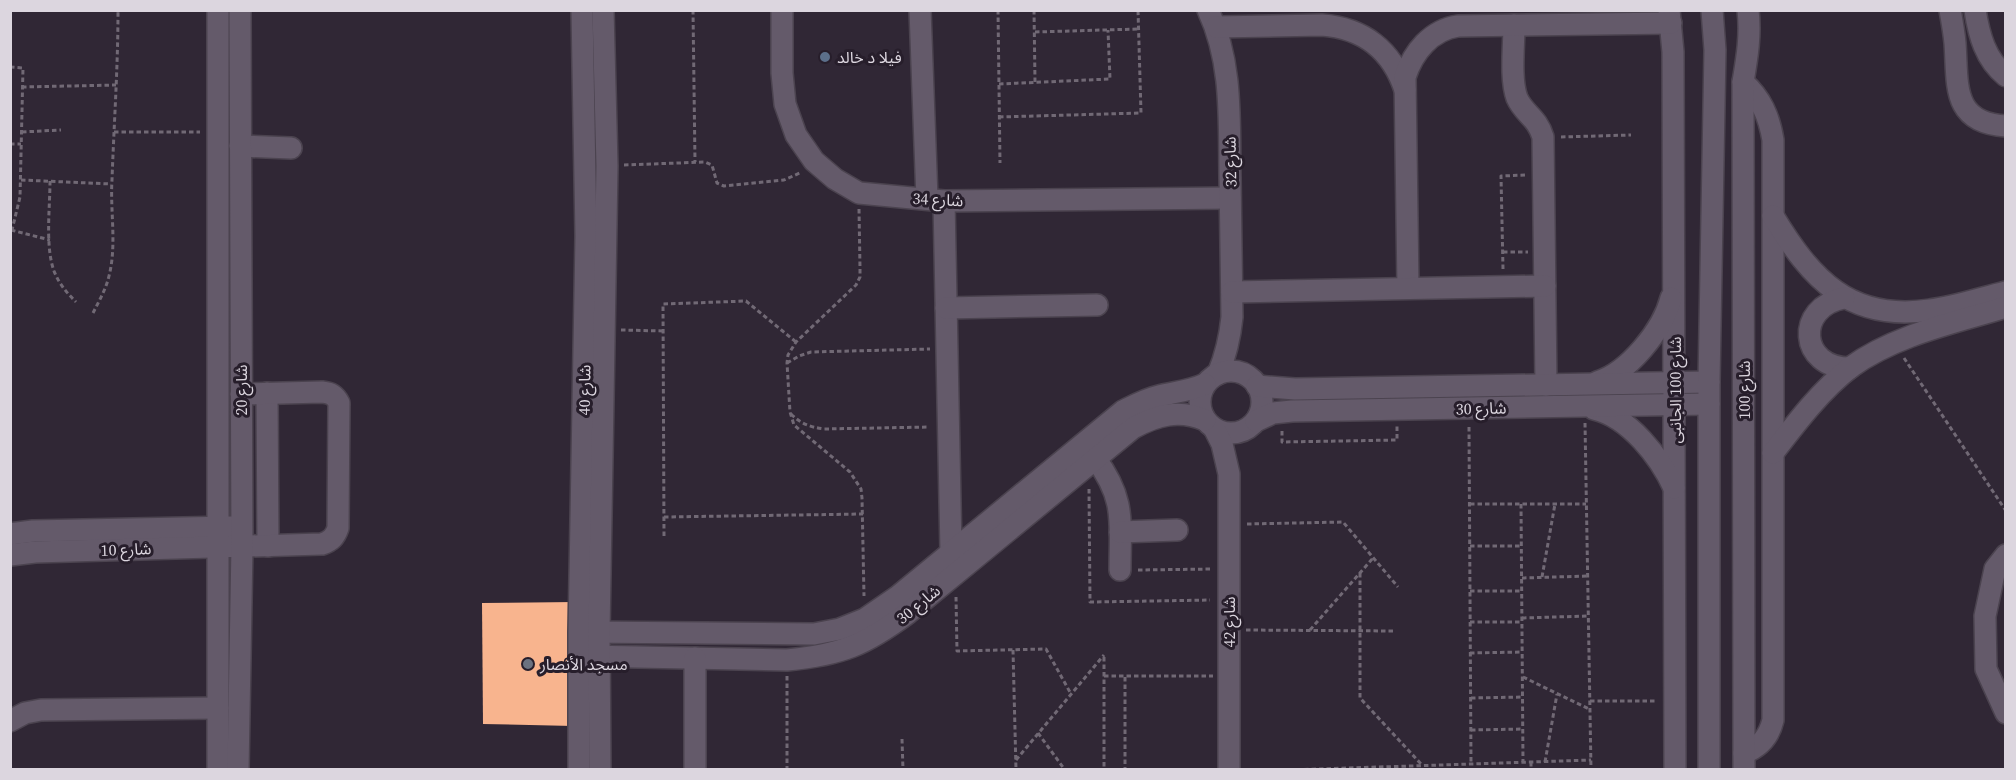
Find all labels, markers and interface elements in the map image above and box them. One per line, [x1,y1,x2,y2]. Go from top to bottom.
place label: فيلا د خالد [837,46,902,68]
marker: فيلا د خالد [818,50,832,64]
street label: شارع 32 [1219,136,1243,188]
street label: شارع 34 [912,187,964,213]
street label: شارع 100 الجانبى [1664,336,1688,444]
street label: شارع 100 [1733,361,1757,419]
street label: شارع 40 [573,364,597,416]
street label: شارع 20 [230,365,254,415]
street label: شارع 30 [1455,397,1507,421]
street label: شارع 10 [100,537,152,563]
street label: شارع 30 [891,579,946,630]
street label: شارع 42 [1218,597,1242,647]
place label: مسجد الأنصار [539,653,628,675]
marker: مسجد الأنصار [521,657,535,671]

